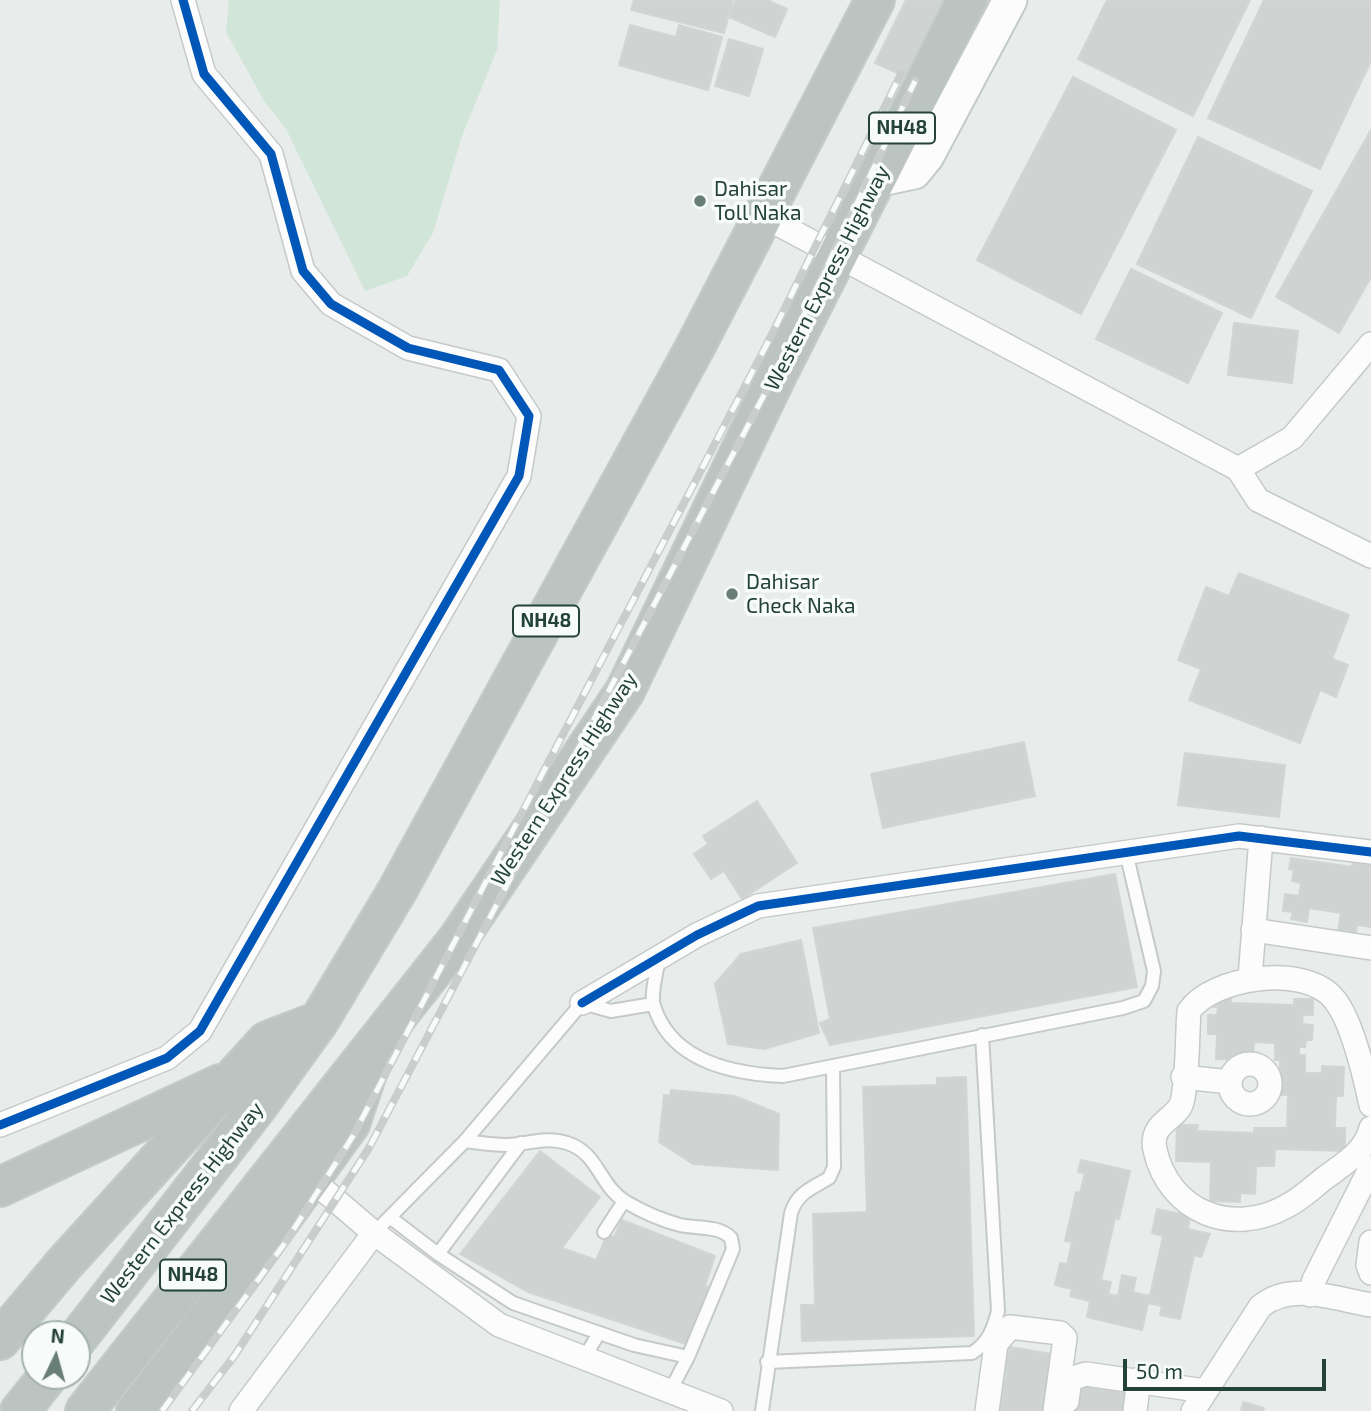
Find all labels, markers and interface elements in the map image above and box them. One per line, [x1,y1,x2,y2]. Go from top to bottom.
road number: NH48 [869,112,935,144]
street label: Western Express Highway [759,161,895,395]
place label: Dahisar Toll Naka [714,176,801,226]
marker: Dahisar Toll Naka [692,193,708,209]
place label: Dahisar Check Naka [746,569,856,619]
marker: Dahisar Check Naka [724,586,740,602]
road number: NH48 [513,606,579,636]
street label: Western Express Highway [485,667,643,891]
street label: Western Express Highway [95,1097,269,1309]
road number: NH48 [160,1260,226,1290]
north arrow [21,1320,91,1390]
text: N [50,1324,66,1348]
scale bar [1126,1344,1329,1388]
text: 50 m [1136,1358,1183,1383]

